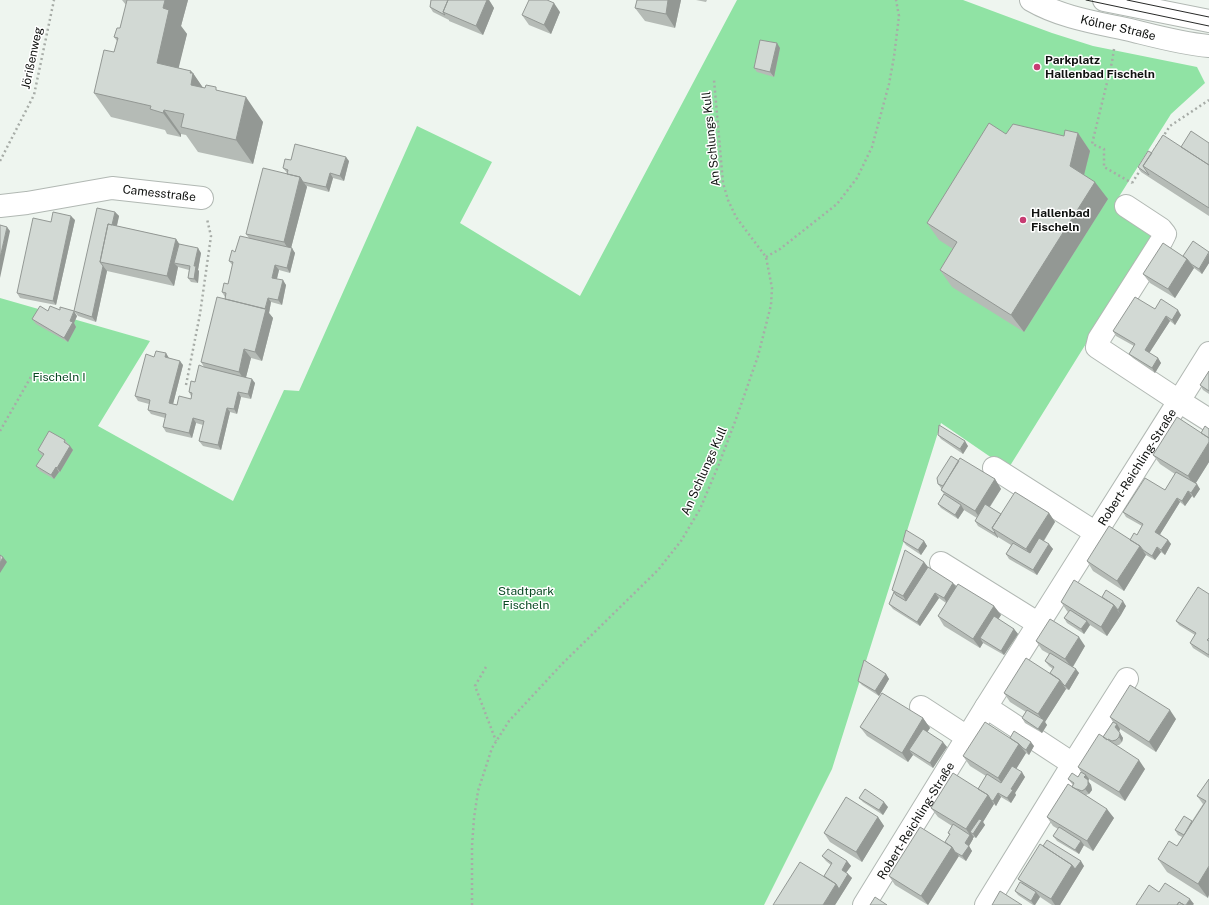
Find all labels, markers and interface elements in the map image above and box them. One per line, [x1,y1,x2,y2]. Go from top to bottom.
street label: Kölner Straße [1079,12,1158,43]
street label: Jörißenweg [19,26,45,90]
place label: Parkplatz Hallenbad Fischeln [1045,53,1155,81]
marker: Parkplatz Hallenbad Fischeln [1032,62,1042,72]
street label: An Schlungs Kull [699,91,723,187]
street label: Camesstraße [122,182,197,204]
place label: Hallenbad Fischeln [1031,206,1090,234]
marker: Hallenbad Fischeln [1018,215,1028,225]
park label: Fischeln I [32,370,86,384]
street label: Robert-Reichling-Straße [1095,406,1179,528]
street label: An Schlungs Kull [678,424,730,517]
park label: Stadtpark Fischeln [498,584,554,612]
street label: Robert-Reichling-Straße [874,759,958,882]

